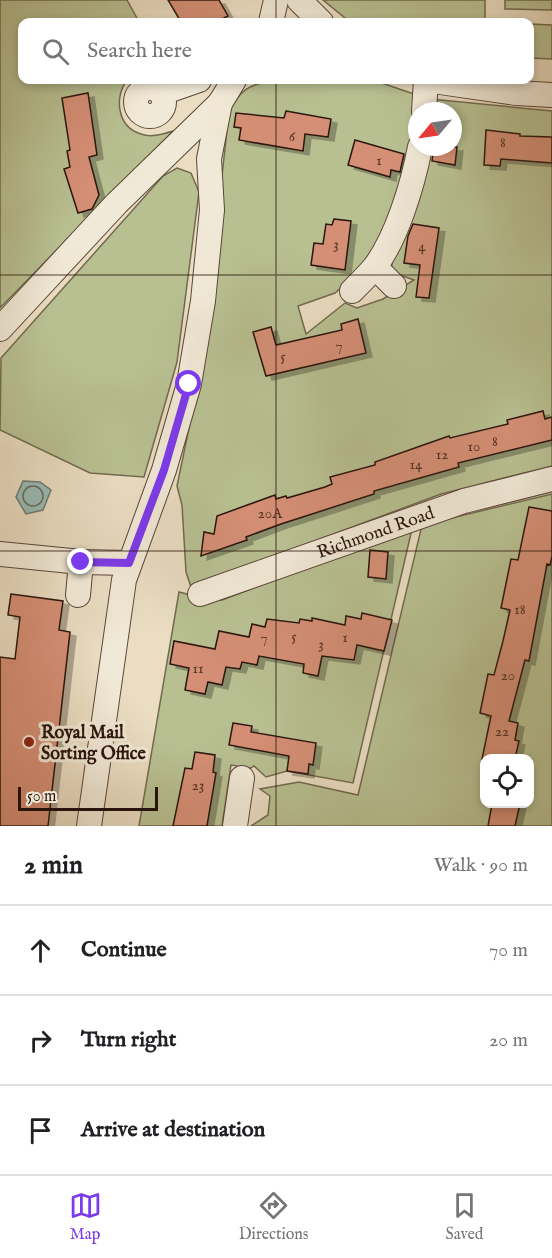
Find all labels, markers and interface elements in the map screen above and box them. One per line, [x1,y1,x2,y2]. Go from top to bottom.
search box [18,18,534,84]
icon: search [39,35,72,68]
text: Search here [87,37,192,65]
north arrow [408,102,462,156]
house number: 6 [289,127,296,146]
house number: 8 [500,133,506,152]
house number: 1 [376,151,382,170]
house number: 3 [333,235,339,254]
house number: 4 [418,237,426,256]
house number: 7 [335,336,343,355]
house number: 5 [280,347,286,366]
route start [175,370,201,396]
house number: 8 [492,432,498,451]
house number: 10 [468,437,480,456]
house number: 12 [436,445,448,464]
house number: 14 [410,455,423,474]
street label: Richmond Road [314,502,438,565]
house number: 20A [258,504,283,523]
route end [67,548,93,574]
house number: 18 [514,600,526,619]
house number: 5 [291,627,297,646]
house number: 7 [260,628,268,647]
house number: 1 [342,628,348,647]
house number: 3 [318,635,324,654]
house number: 11 [192,659,204,678]
house number: 20 [501,666,515,685]
place label: Royal Mail Sorting Office [41,722,146,766]
house number: 22 [495,722,509,741]
marker: Royal Mail Sorting Office [22,735,36,749]
map controls [480,754,534,808]
button: locate [480,754,534,808]
house number: 23 [192,776,204,795]
scale bar [18,784,158,812]
text: 50 m [27,787,56,807]
text: 2 min [24,849,83,882]
text: Walk · 90 m [434,853,528,878]
icon: ahead [24,934,57,967]
text: Continue [81,936,167,964]
text: 70 m [489,938,528,963]
icon: right [24,1024,57,1057]
text: Turn right [81,1026,176,1054]
text: 20 m [489,1028,528,1053]
icon: arrive [24,1114,57,1147]
text: Arrive at destination [81,1116,265,1144]
tab: Map [69,1189,102,1245]
tab: Directions [239,1189,308,1245]
tab: Saved [446,1189,483,1245]

